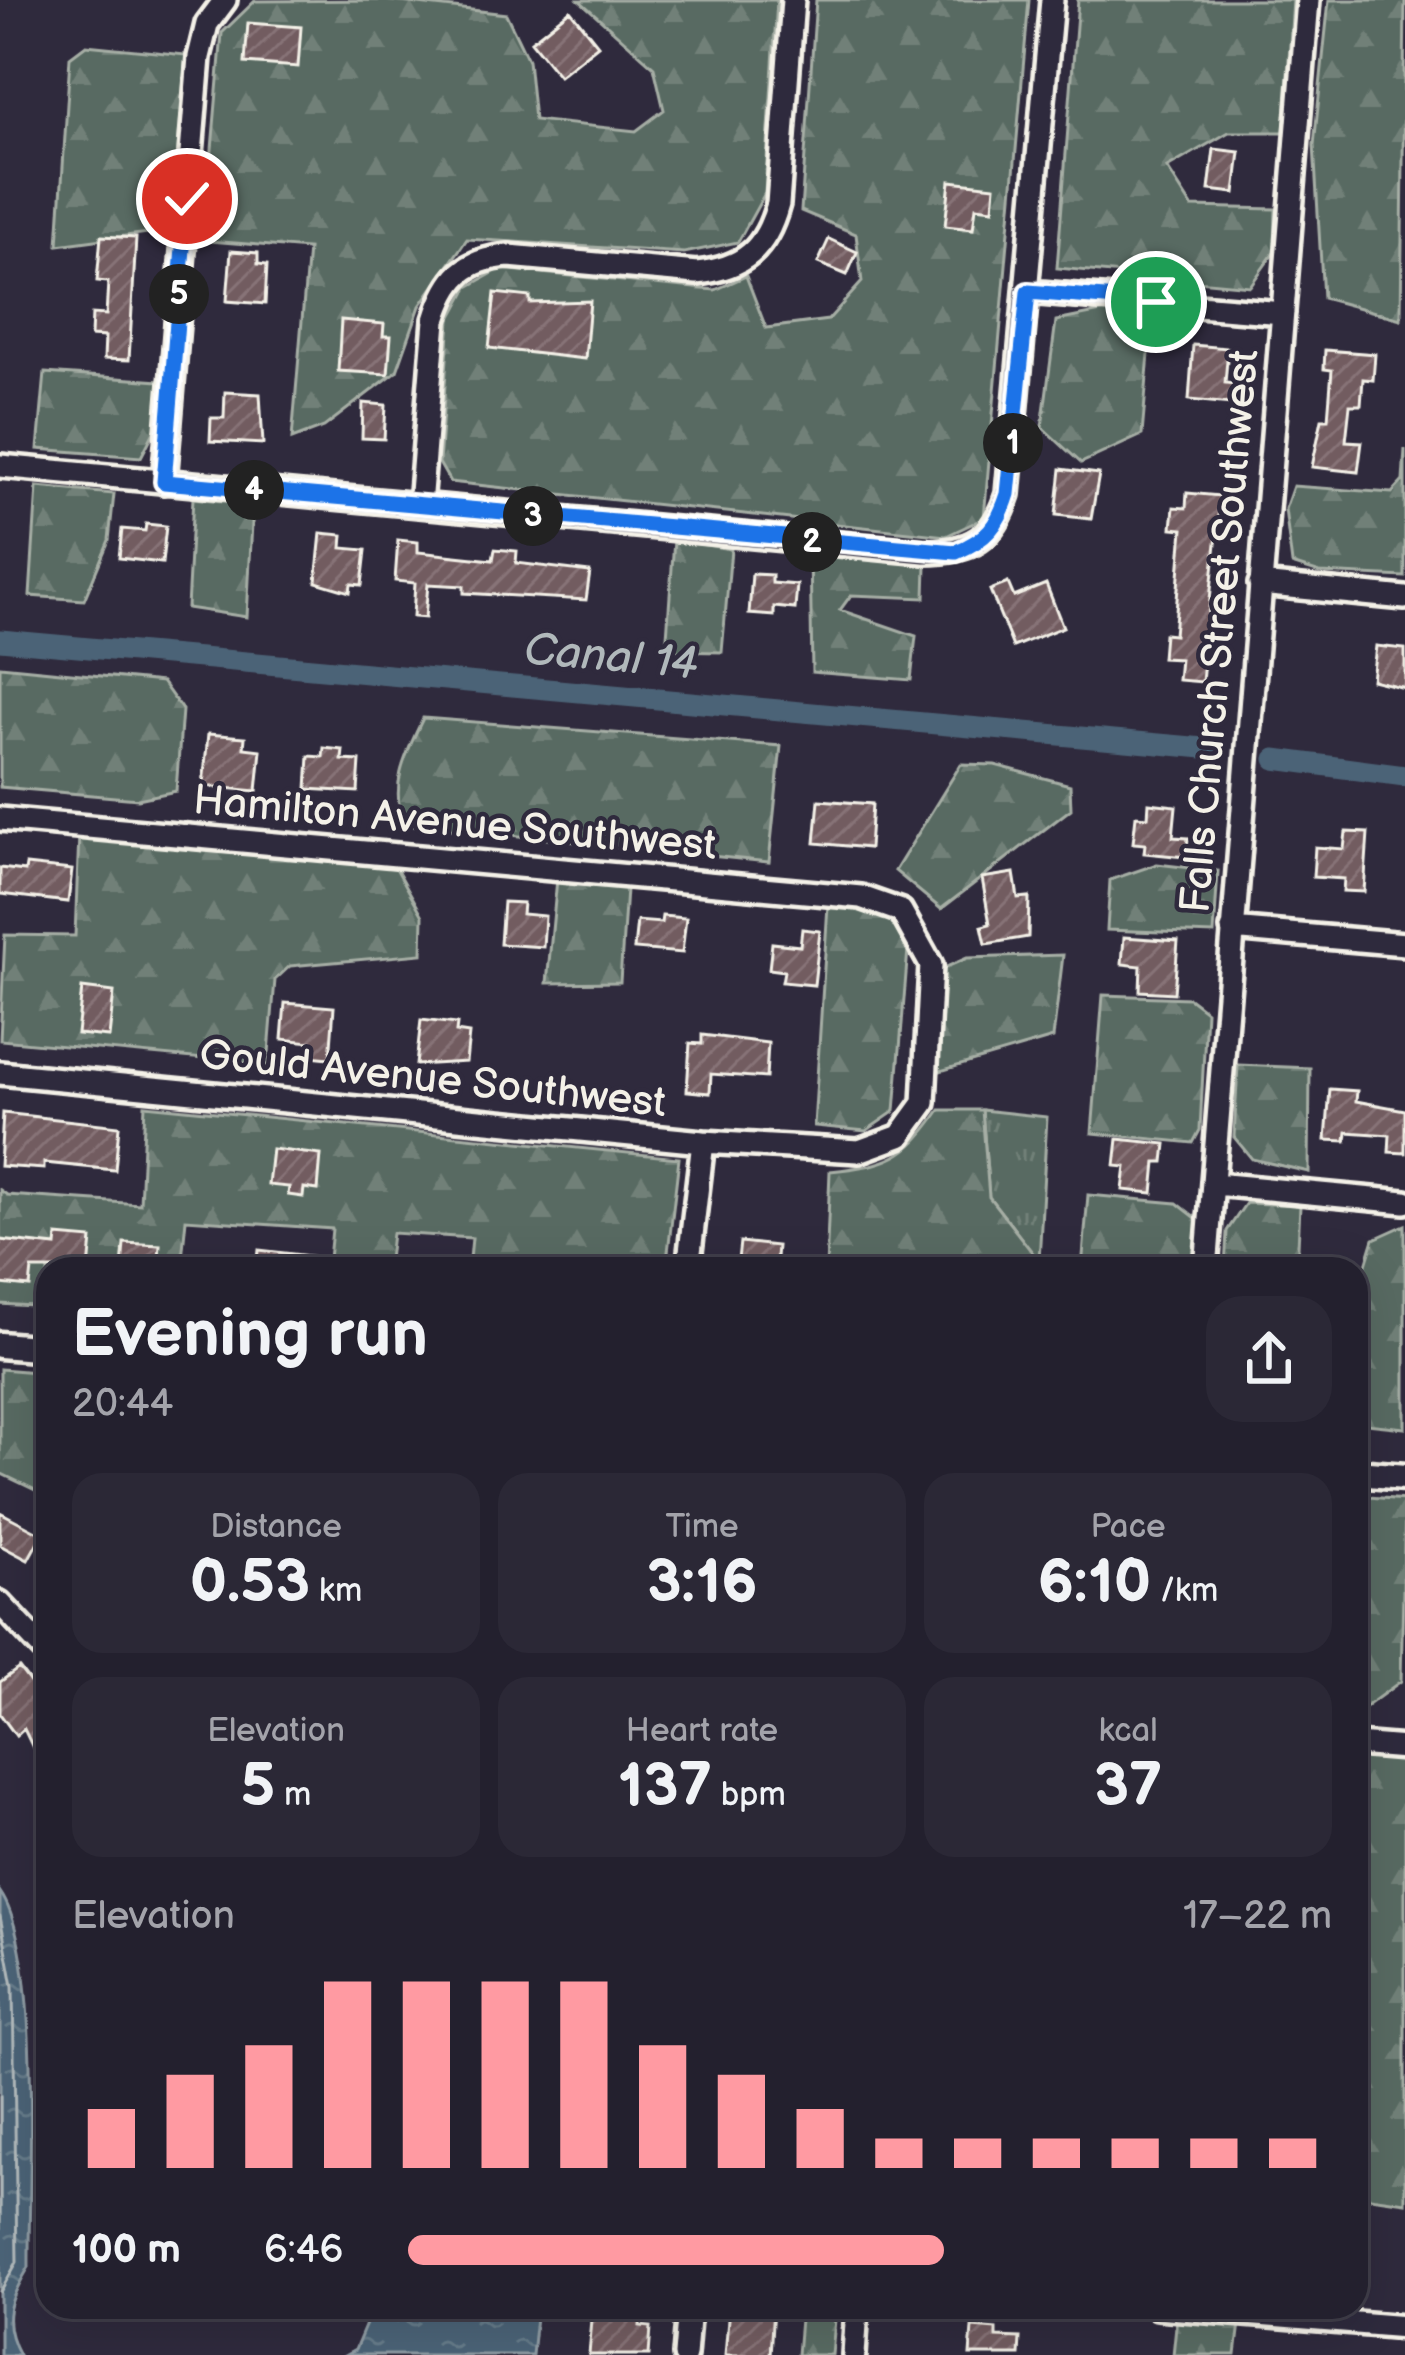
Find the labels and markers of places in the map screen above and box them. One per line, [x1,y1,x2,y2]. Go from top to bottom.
pin [136,148,238,250]
pin [1105,251,1207,353]
pin: 5 [149,264,209,324]
pin: 1 [983,413,1043,473]
pin: 4 [224,460,284,520]
pin: 3 [503,486,563,546]
pin: 2 [782,512,842,572]

